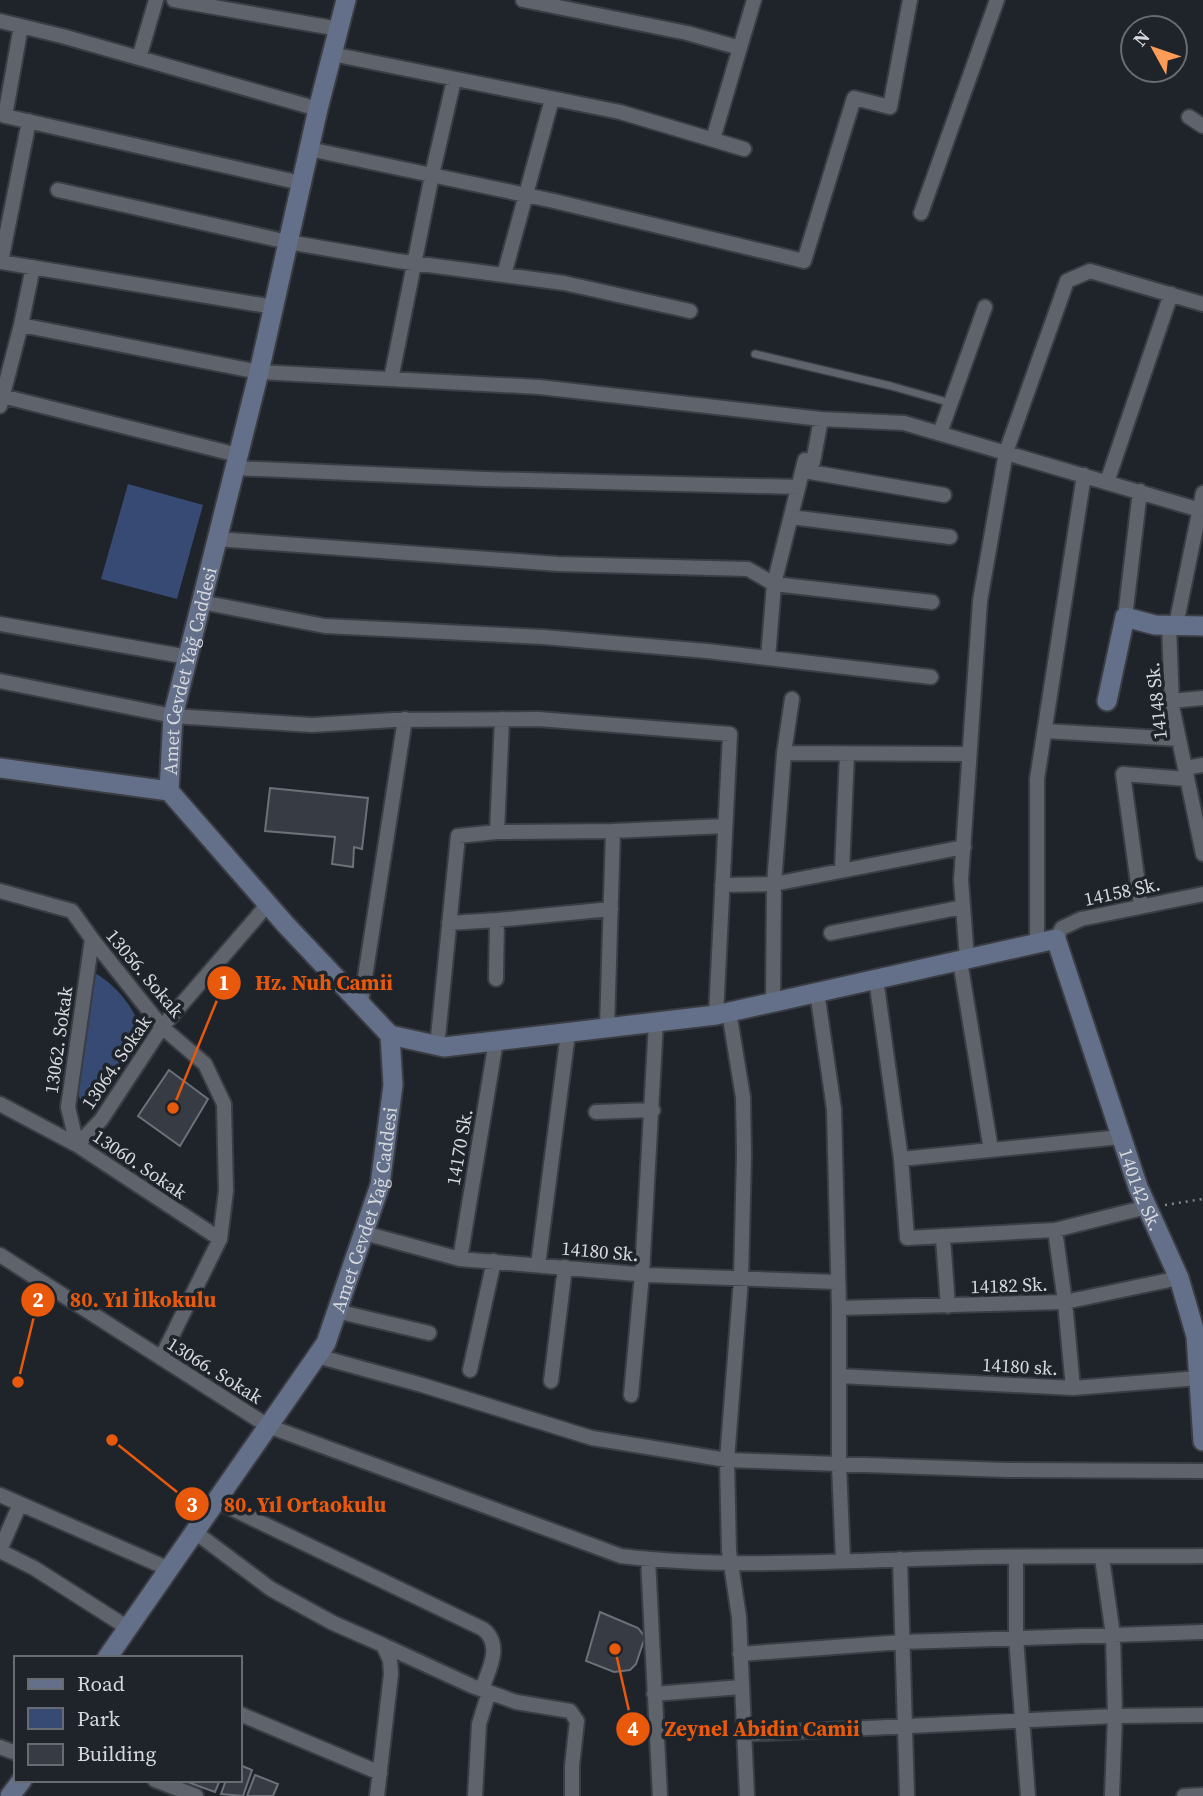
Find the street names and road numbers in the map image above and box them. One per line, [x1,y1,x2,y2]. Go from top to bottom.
street label: Amet Cevdet Yağ Caddesi [157,564,223,776]
street label: 14148 Sk. [1139,661,1173,741]
street label: 14158 Sk. [1081,870,1163,912]
street label: 13056. Sokak [100,923,190,1023]
street label: 13062. Sokak [38,984,78,1095]
street label: 13064. Sokak [75,1009,157,1114]
street label: Amet Cevdet Yağ Caddesi [324,1105,403,1316]
street label: 14170 Sk. [439,1107,479,1187]
street label: 13060. Sokak [88,1123,193,1205]
street label: 140142 Sk. [1113,1145,1169,1235]
street label: 14180 Sk. [560,1235,640,1267]
street label: 14182 Sk. [970,1271,1048,1299]
street label: 13066. Sokak [162,1330,268,1410]
street label: 14180 sk. [981,1351,1059,1381]

